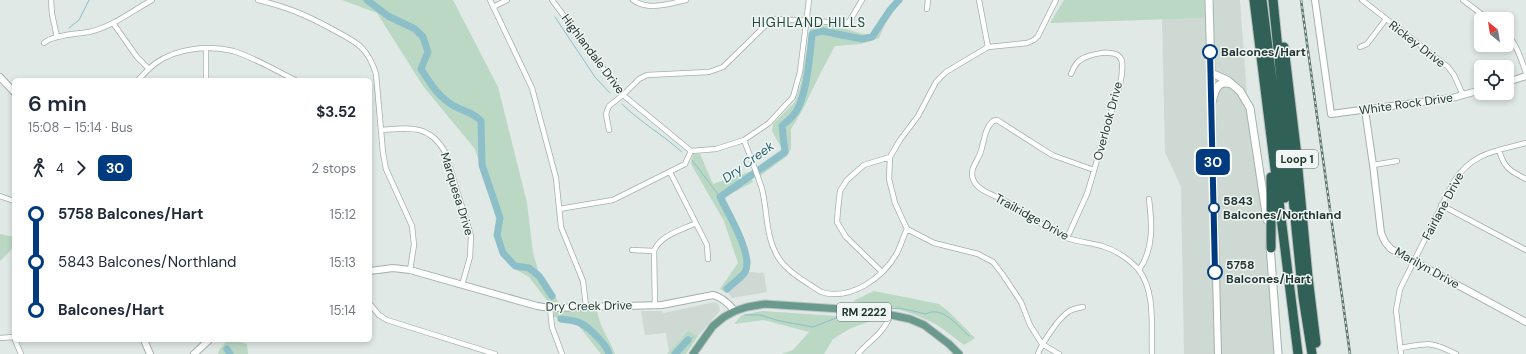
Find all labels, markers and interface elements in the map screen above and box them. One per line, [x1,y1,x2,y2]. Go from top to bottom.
street label: Highlandale Drive [558,11,628,97]
north arrow [1474,12,1514,52]
map controls [1474,12,1514,100]
district label: HIGHLAND HILLS [752,14,866,31]
street label: Rickey Drive [1386,17,1449,71]
marker: Balcones/Hart [1202,44,1218,60]
place label: Balcones/Hart [1221,44,1306,60]
button: locate [1474,60,1514,100]
street label: Overlook Drive [1090,80,1126,162]
text: 6 min [28,89,87,118]
street label: White Rock Drive [1358,89,1454,118]
text: $3.52 [316,102,356,122]
text: 15:08 – 15:14 · Bus [28,119,133,136]
water label: Dry Creek [719,137,778,187]
line badge: 30 [1195,149,1231,175]
street label: Marquesa Drive [437,150,477,238]
road number: Loop 1 [1276,150,1318,168]
text: 30 [1204,153,1222,171]
icon: walk [28,157,50,179]
icon: forward [70,157,92,179]
text: 30 [106,159,124,177]
text: 4 [56,160,64,177]
text: 2 stops [312,160,356,177]
street label: Fairlane Drive [1418,169,1468,243]
street label: Trailridge Drive [992,190,1072,244]
place label: 5843 Balcones/Northland [1223,193,1341,223]
marker: 5843 Balcones/Northland [1208,202,1220,214]
text: 5758 Balcones/Hart [58,204,203,224]
text: 15:12 [330,206,356,223]
street label: Marilyn Drive [1392,244,1462,292]
text: 5843 Balcones/Northland [58,252,237,272]
text: 15:13 [330,254,356,271]
place label: 5758 Balcones/Hart [1226,257,1311,287]
marker: 5758 Balcones/Hart [1207,264,1223,280]
street label: Dry Creek Drive [546,297,633,315]
text: Balcones/Hart [58,300,164,320]
text: 15:14 [329,302,356,319]
road number: RM 2222 [837,303,891,321]

